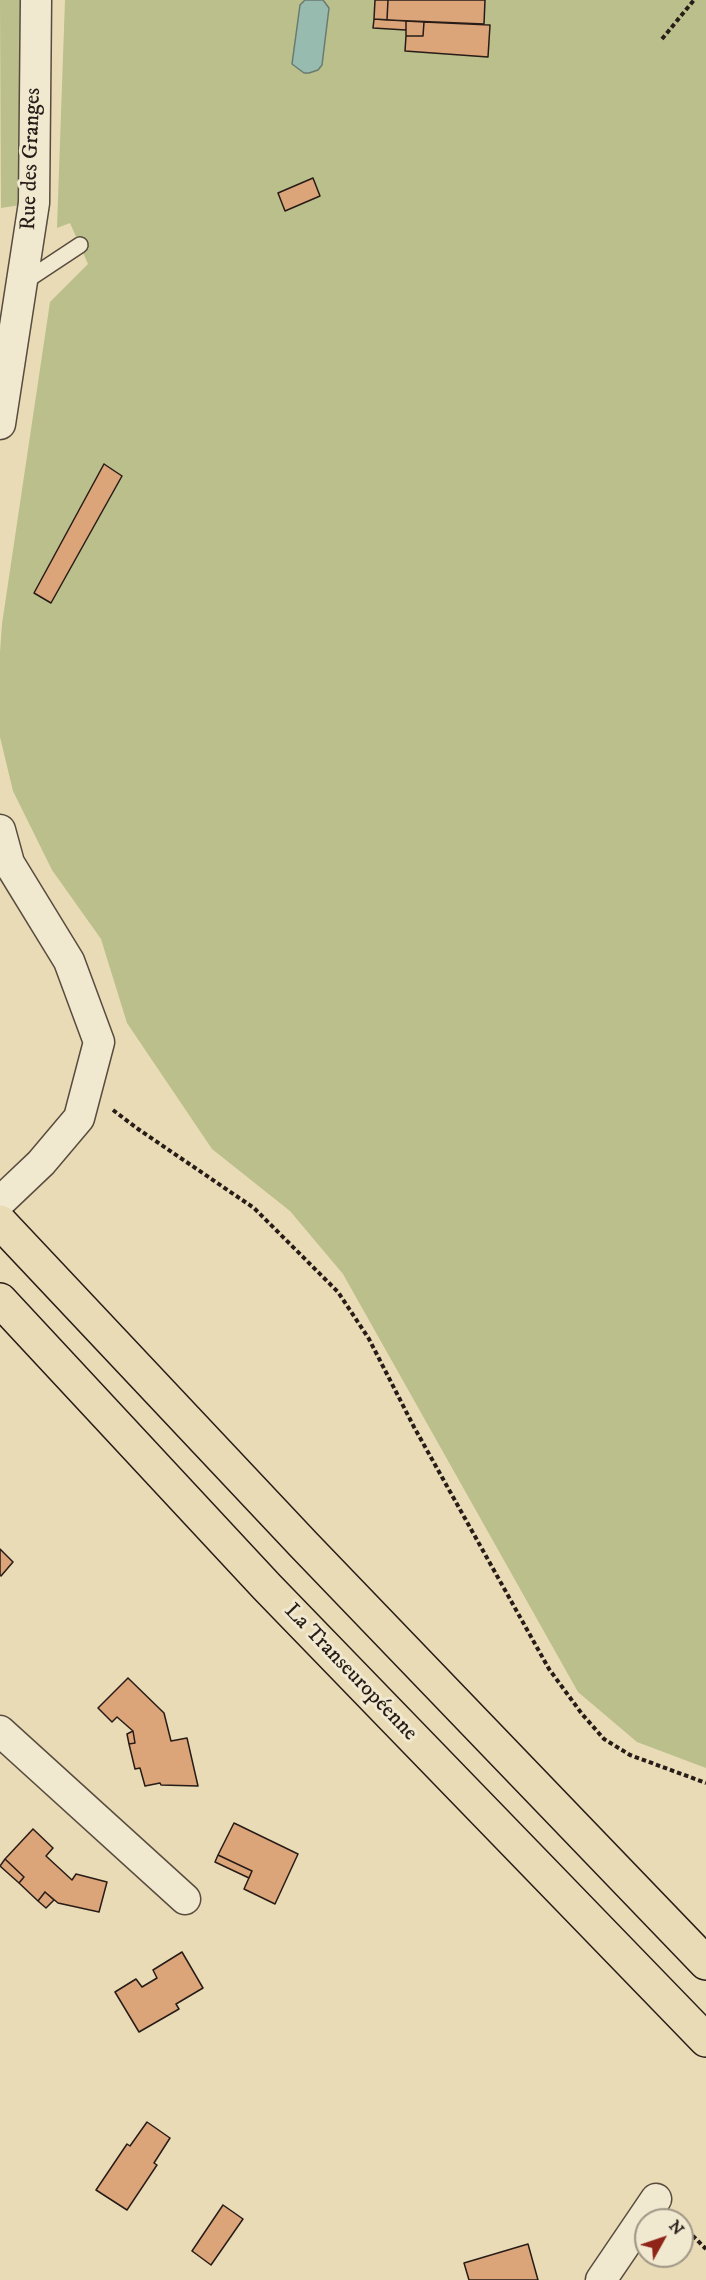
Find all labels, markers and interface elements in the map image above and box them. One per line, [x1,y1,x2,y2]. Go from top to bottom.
street label: Rue des Granges [16,87,48,231]
street label: La Transeuropéenne [278,1599,422,1747]
north arrow [634,2208,694,2268]
text: N [664,2216,688,2239]

